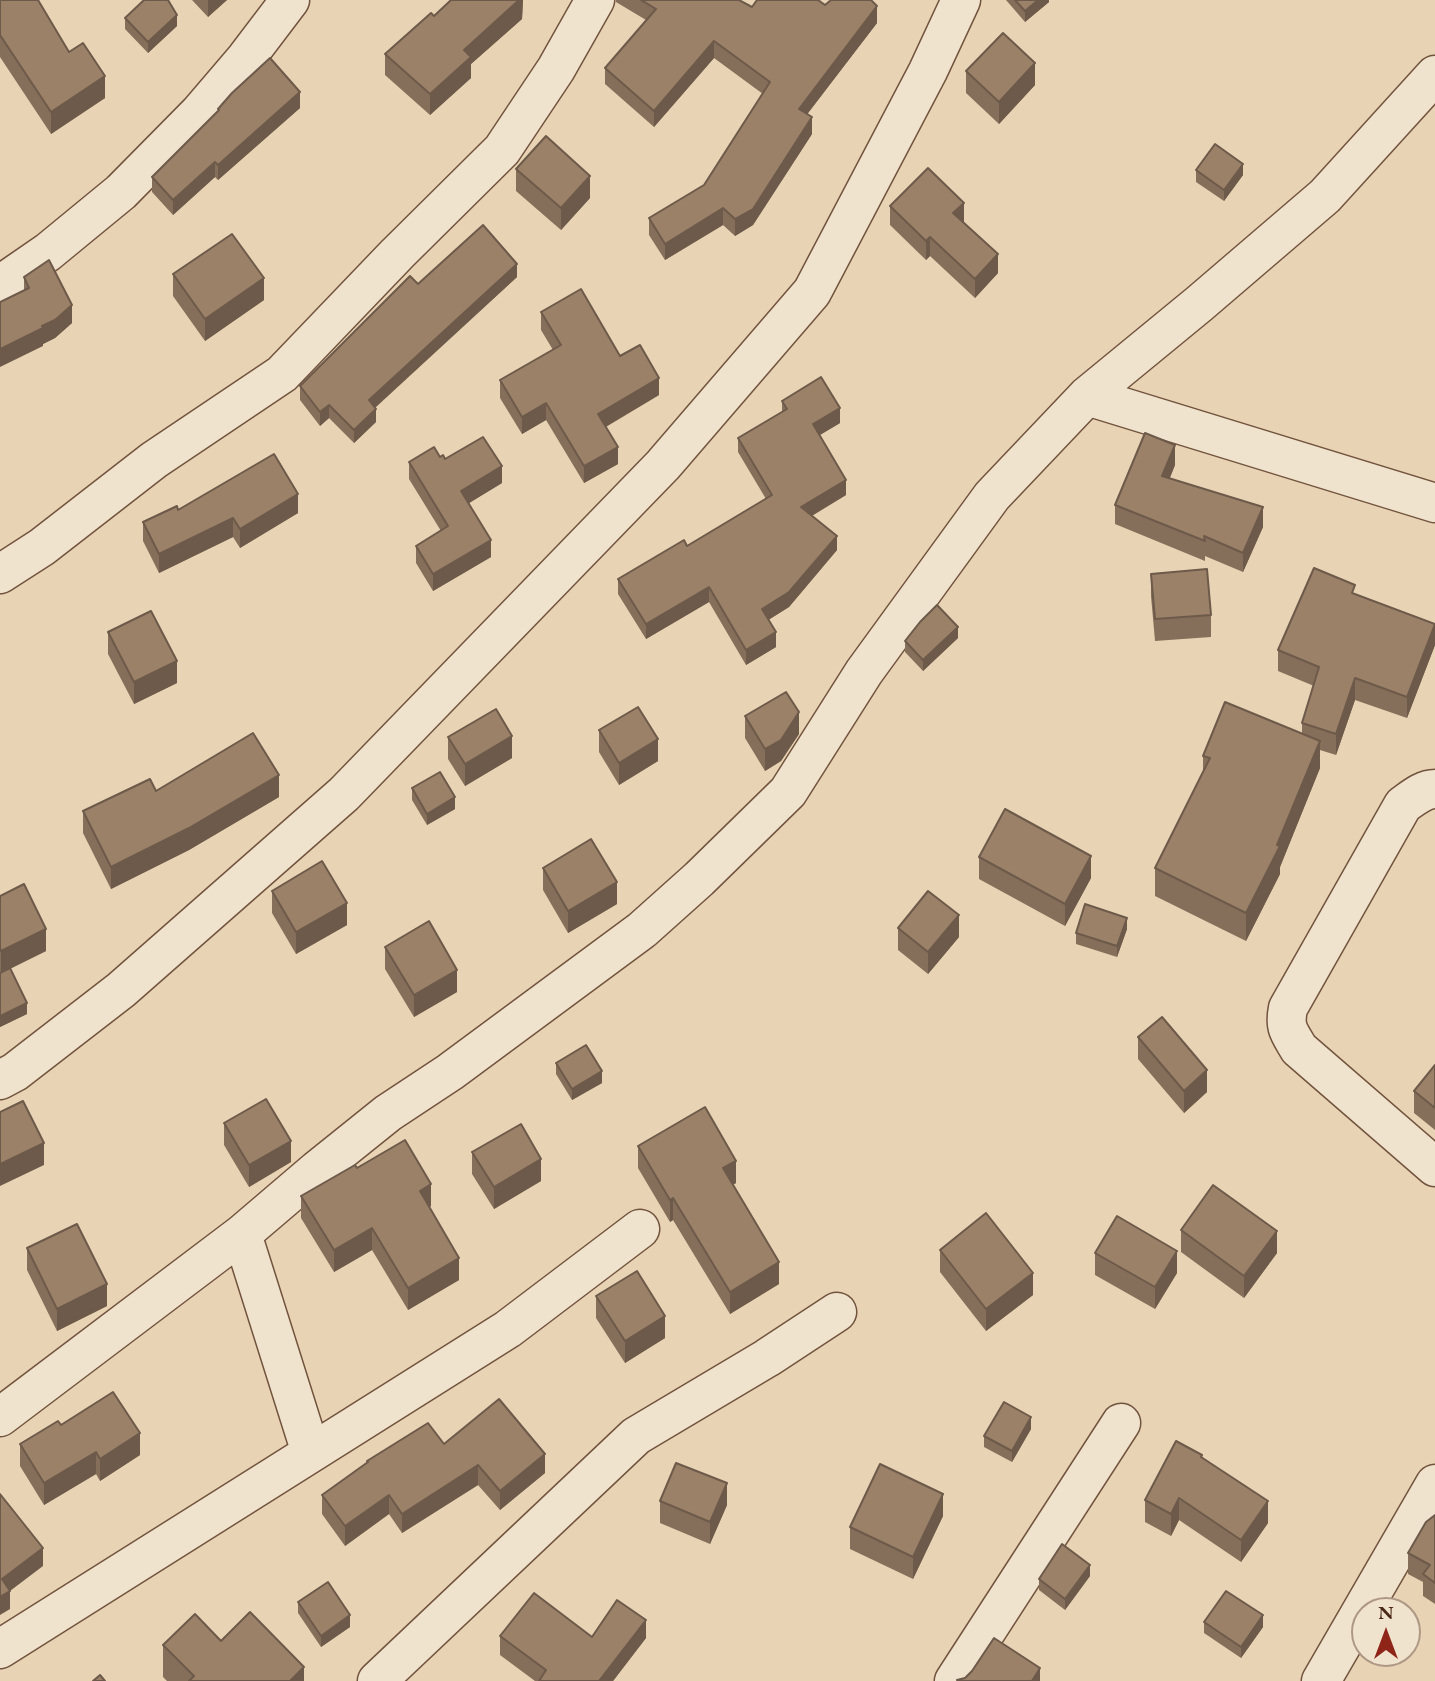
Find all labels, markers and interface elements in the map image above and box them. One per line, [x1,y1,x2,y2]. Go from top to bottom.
north arrow [1351,1597,1421,1667]
text: N [1378,1600,1394,1625]

